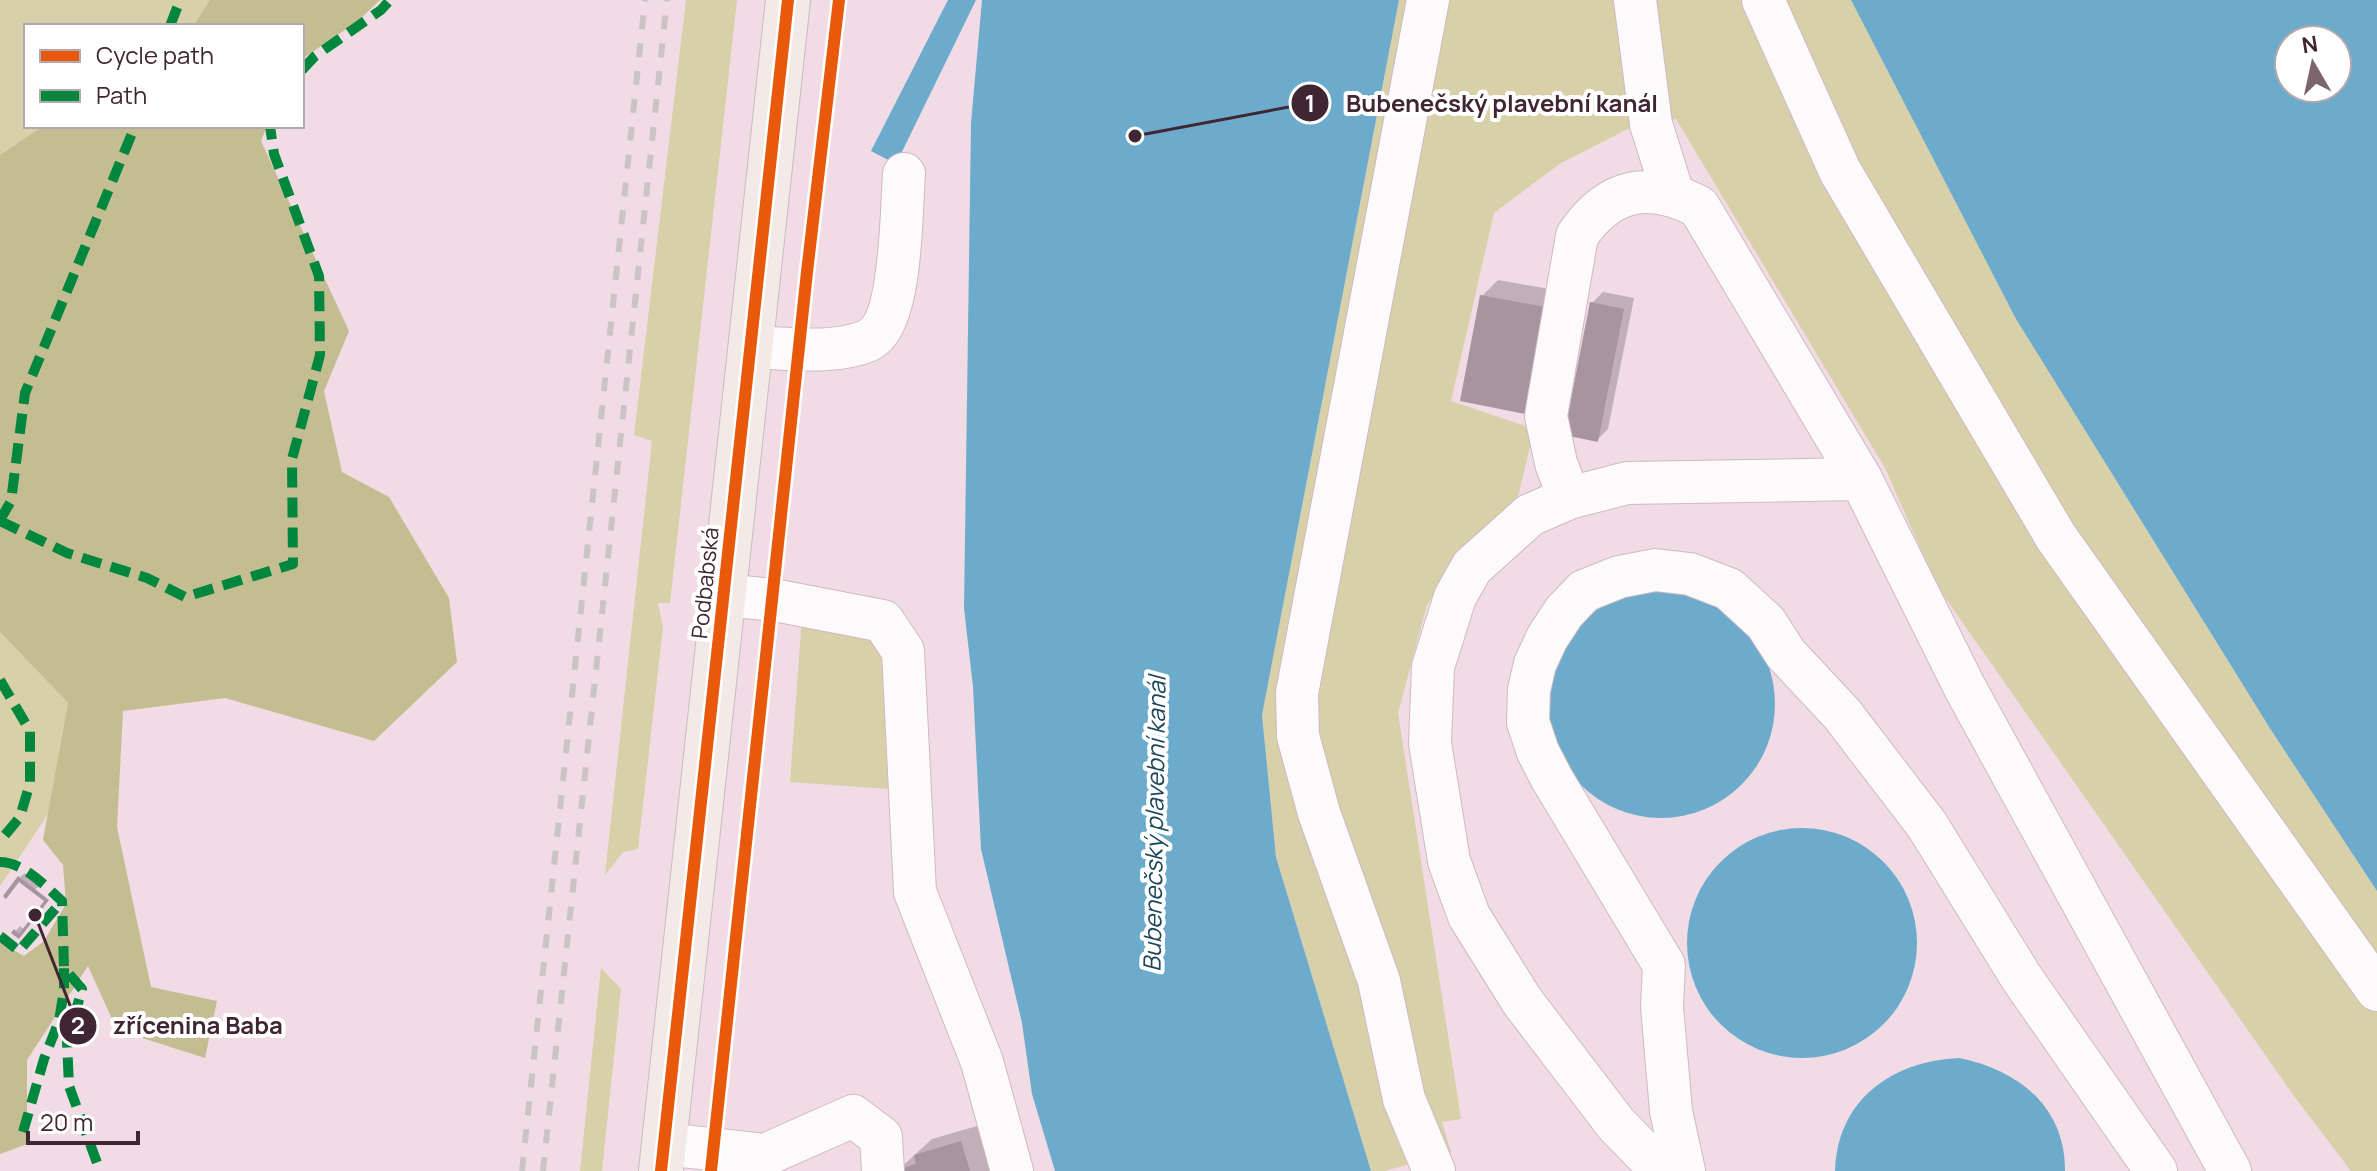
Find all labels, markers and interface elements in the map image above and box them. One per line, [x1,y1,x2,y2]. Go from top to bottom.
legend [24,24,304,128]
north arrow [2273,24,2353,104]
text: N [2300,28,2320,60]
text: Cycle path [96,38,214,71]
text: Path [96,78,147,111]
callout: Bubenečský plavební kanál [1290,79,1674,127]
text: 1 [1305,86,1315,119]
text: Bubenečský plavební kanál [1346,86,1658,119]
street label: Podbabská [684,526,726,640]
water label: Bubenečský plavební kanál [1134,672,1173,972]
callout: zřícenina Baba [58,1002,299,1050]
text: 2 [71,1008,85,1041]
text: zřícenina Baba [113,1008,283,1041]
scale bar [28,1095,138,1145]
text: 20 m [40,1105,93,1138]

